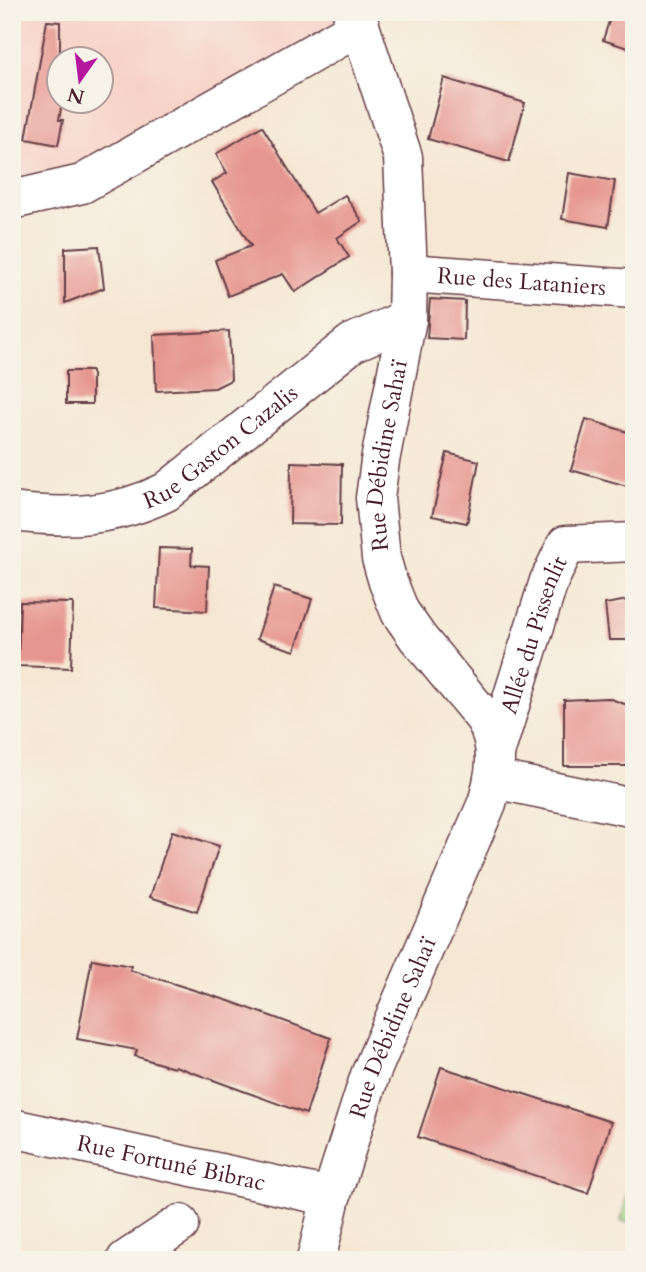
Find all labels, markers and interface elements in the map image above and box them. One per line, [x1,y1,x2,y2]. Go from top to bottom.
north arrow [46,46,116,116]
text: N [64,81,87,110]
street label: Rue des Lataniers [436,260,607,302]
street label: Rue Débidine Sahaï [359,357,414,553]
street label: Rue Gaston Cazalis [138,377,304,516]
street label: Allée du Pissenlit [493,551,574,718]
street label: Rue Débidine Sahaï [342,932,443,1122]
street label: Rue Fortuné Bibrac [74,1127,268,1198]

